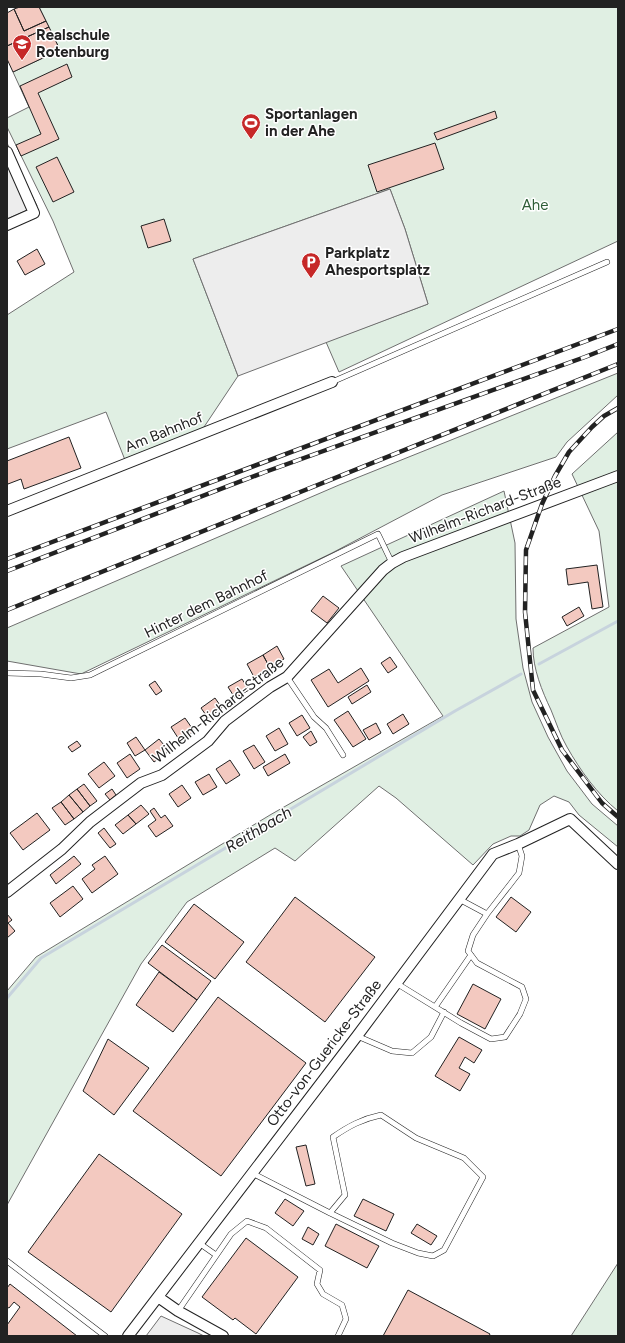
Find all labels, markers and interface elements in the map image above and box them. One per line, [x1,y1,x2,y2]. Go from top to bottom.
place label: Realschule Rotenburg [36,26,111,61]
school or university icon: Realschule Rotenburg [11,33,33,61]
place label: Sportanlagen in der Ahe [265,105,357,140]
sports icon: Sportanlagen in der Ahe [240,112,262,140]
park label: Ahe [522,196,548,214]
place label: Parkplatz Ahesportsplatz [325,244,430,279]
parking icon: Parkplatz Ahesportsplatz [300,251,322,279]
street label: Am Bahnhof [122,408,206,456]
street label: Wilhelm-Richard-Straße [406,473,564,547]
street label: Hinter dem Bahnhof [141,566,271,642]
street label: Wilhelm-Richard-Straße [149,653,287,767]
water label: Reithbach [222,802,295,857]
street label: Otto-von-Guericke-Straße [263,976,385,1130]

